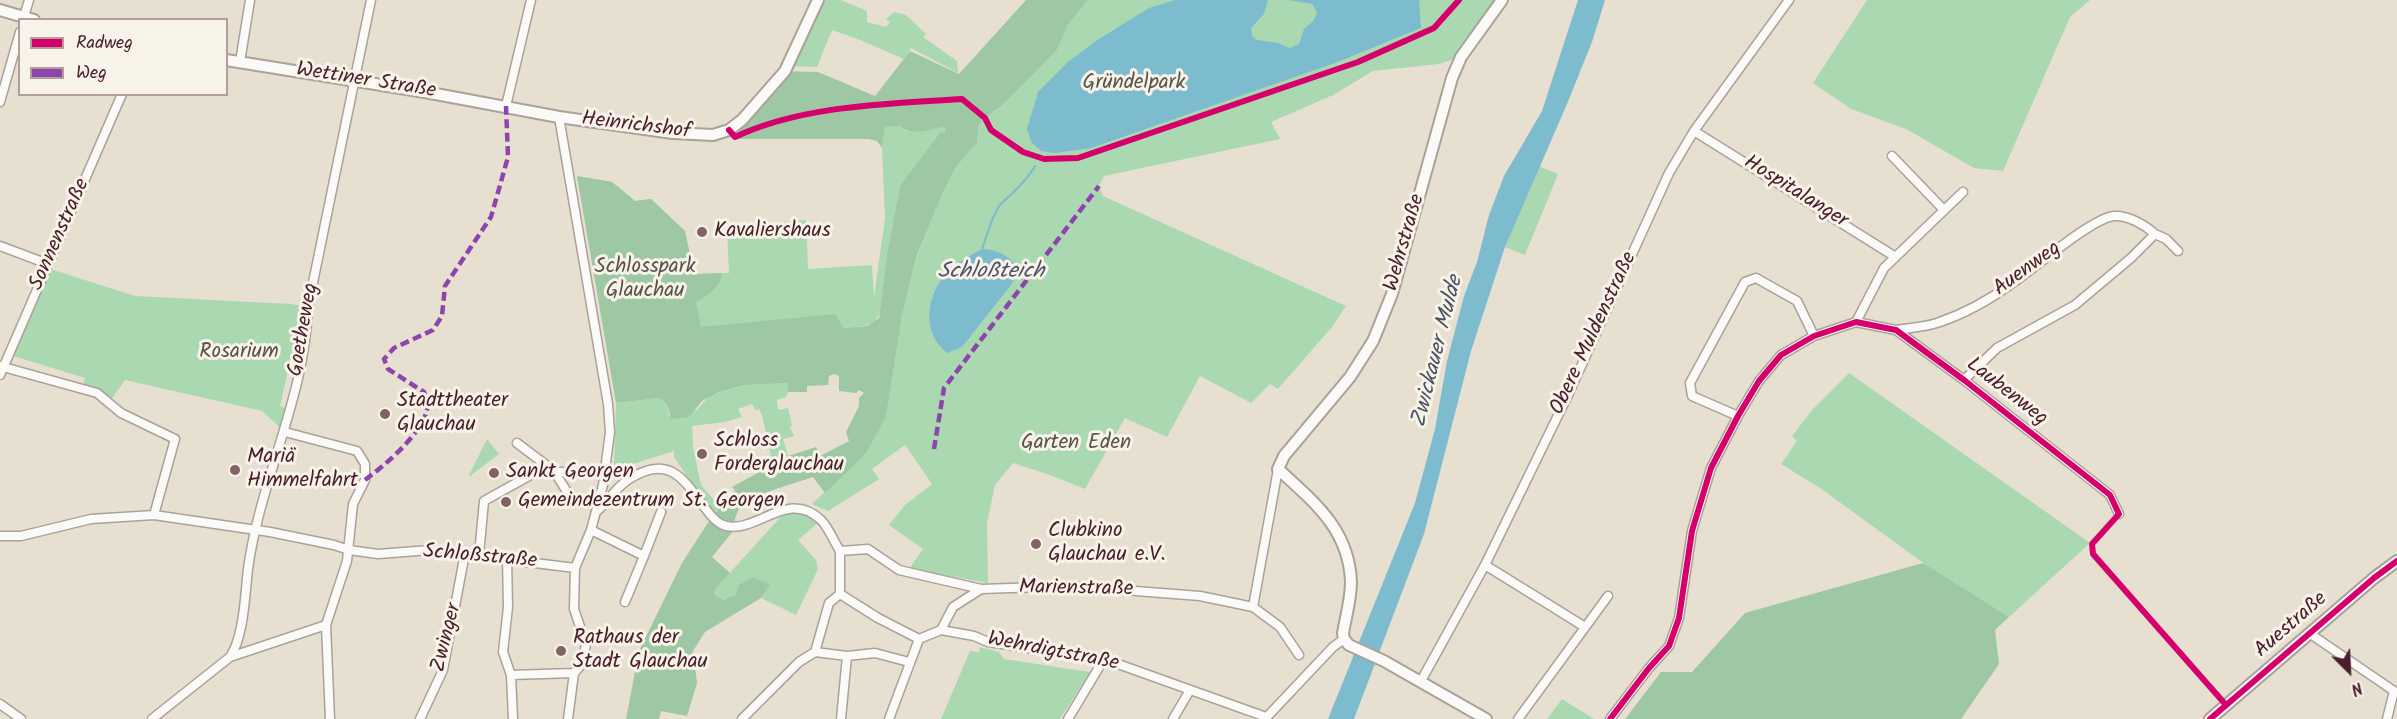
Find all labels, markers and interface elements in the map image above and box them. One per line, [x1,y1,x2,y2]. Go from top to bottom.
legend [18,18,228,96]
text: Radweg [76,29,133,58]
text: Weg [76,59,107,88]
street label: Wettiner Straße [294,59,438,105]
park label: Gründelpark [1083,71,1185,97]
street label: Heinrichshof [580,108,692,146]
street label: Hospitalanger [1738,151,1852,235]
street label: Sonnenstraße [25,175,97,295]
street label: Wehrstraße [1380,192,1432,294]
place label: Kavaliershaus [714,219,831,245]
marker: Kavaliershaus [695,225,709,239]
street label: Auenweg [1989,237,2067,303]
street label: Obere Muldenstraße [1546,249,1644,419]
park label: Schlosspark Glauchau [595,255,695,305]
water label: Schloßteich [938,260,1044,286]
water label: Zwickauer Mulde [1407,274,1471,430]
street label: Goetheweg [284,281,326,379]
park label: Rosarium [199,340,279,366]
street label: Laubenweg [1960,353,2052,433]
place label: Stadttheater Glauchau [397,389,508,439]
marker: Stadttheater Glauchau [378,407,392,421]
place label: Schloss Forderglauchau [714,429,844,479]
park label: Garten Eden [1021,431,1131,457]
place label: Mariä Himmelfahrt [247,445,358,495]
marker: Schloss Forderglauchau [695,447,709,461]
place label: Sankt Georgen [506,460,634,486]
marker: Mariä Himmelfahrt [228,463,242,477]
marker: Sankt Georgen [487,466,501,480]
place label: Gemeindezentrum St. Georgen [518,489,785,515]
marker: Gemeindezentrum St. Georgen [499,495,513,509]
place label: Clubkino Glauchau e.V. [1048,519,1165,569]
marker: Clubkino Glauchau e.V. [1029,537,1043,551]
street label: Schloßstraße [422,540,538,576]
street label: Marienstraße [1018,576,1134,604]
street label: Auestraße [2251,588,2333,664]
street label: Zwinger [427,601,469,675]
place label: Rathaus der Stadt Glauchau [573,626,708,676]
street label: Wehrdigtstraße [985,628,1121,678]
north arrow [2319,641,2379,701]
marker: Rathaus der Stadt Glauchau [554,644,568,658]
text: N [2347,674,2366,701]

